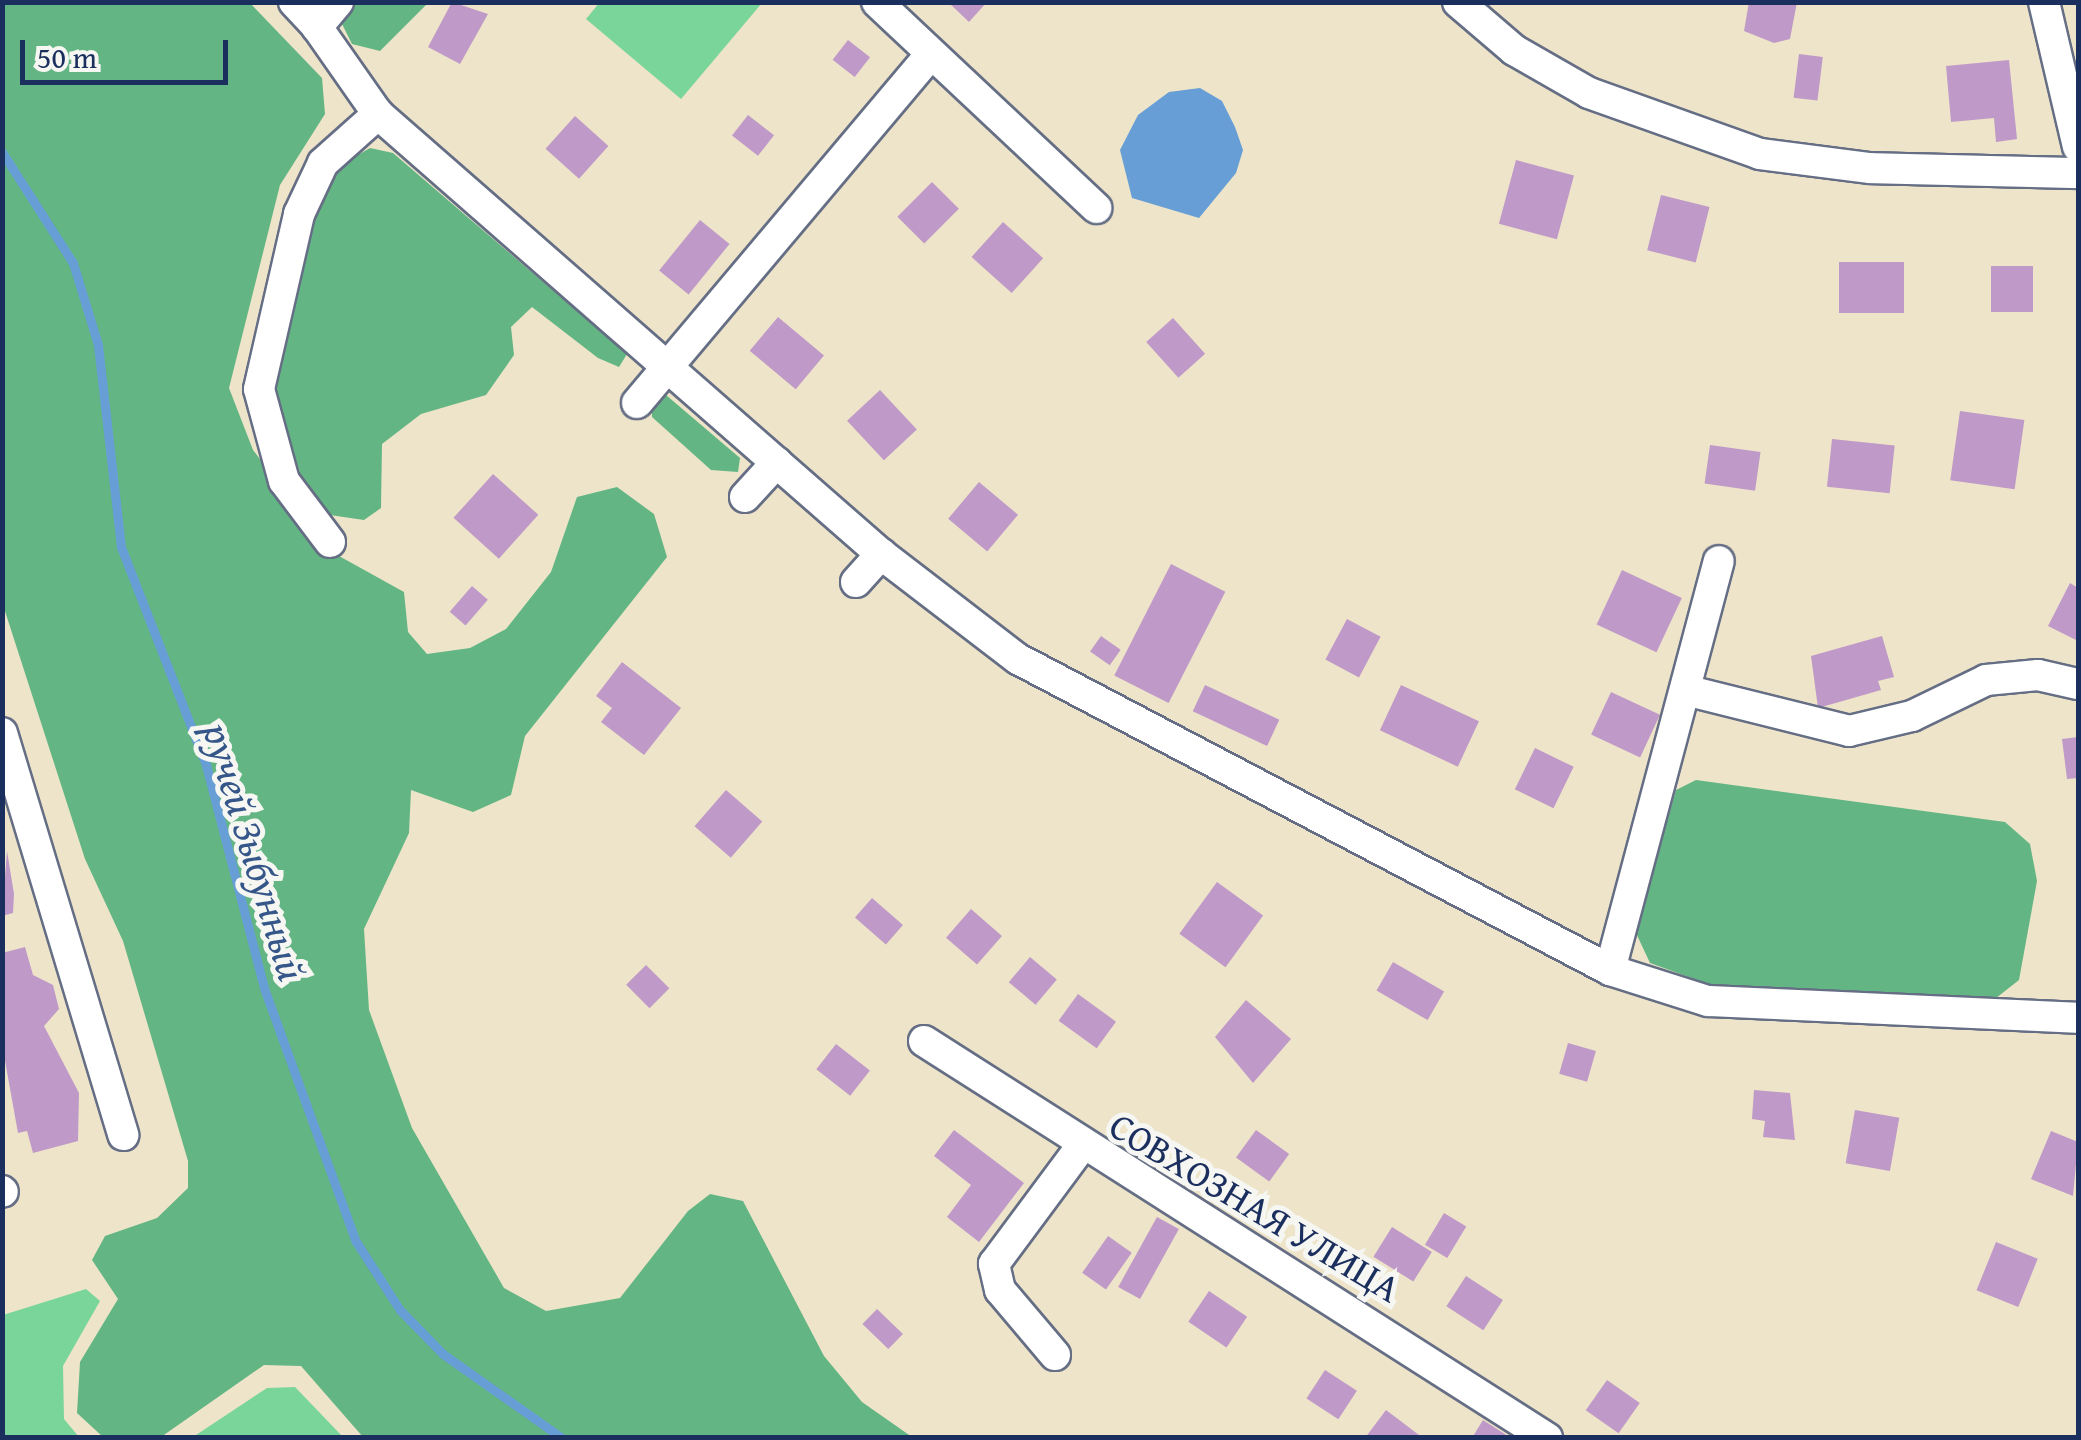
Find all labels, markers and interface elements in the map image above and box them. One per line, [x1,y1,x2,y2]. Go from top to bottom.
scale bar [25,20,232,82]
text: 50 m [37,35,97,79]
water label: ручей Зыбунный [193,718,317,986]
street label: СОВХОЗНАЯ УЛИЦА [1101,1102,1409,1312]

